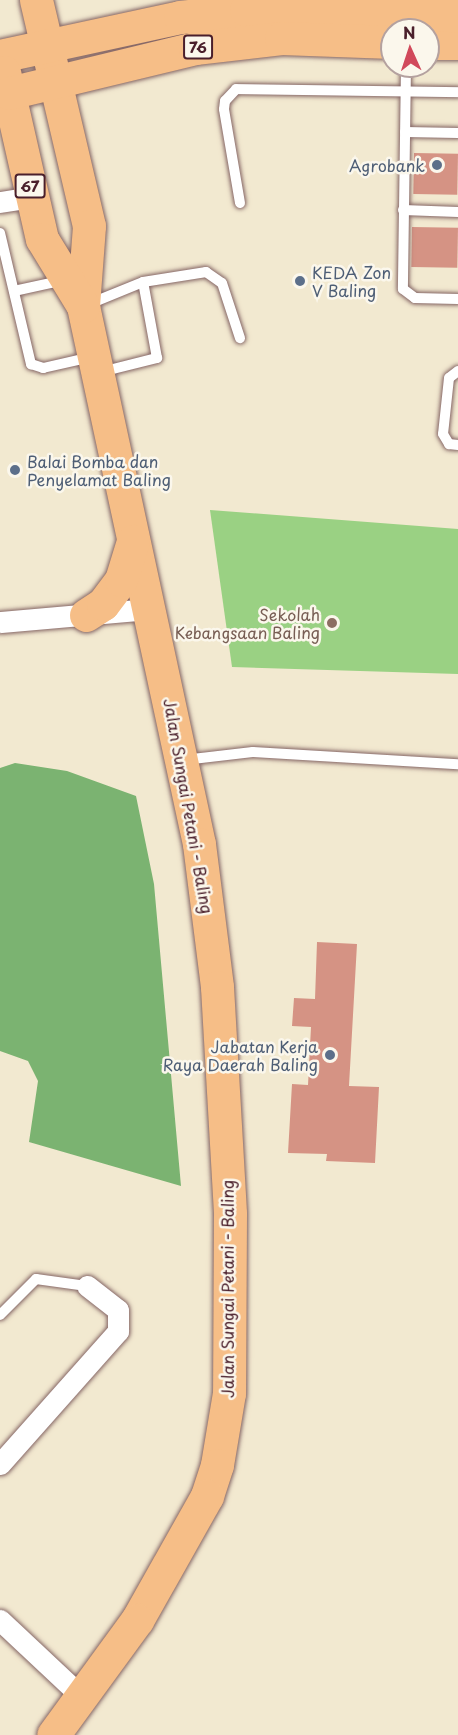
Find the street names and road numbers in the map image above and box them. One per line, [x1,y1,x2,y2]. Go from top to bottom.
road number: 76 [183,35,213,59]
road number: 67 [14,174,46,198]
street label: Jalan Sungai Petani - Baling [160,696,218,916]
street label: Jalan Sungai Petani - Baling [217,1179,237,1399]

